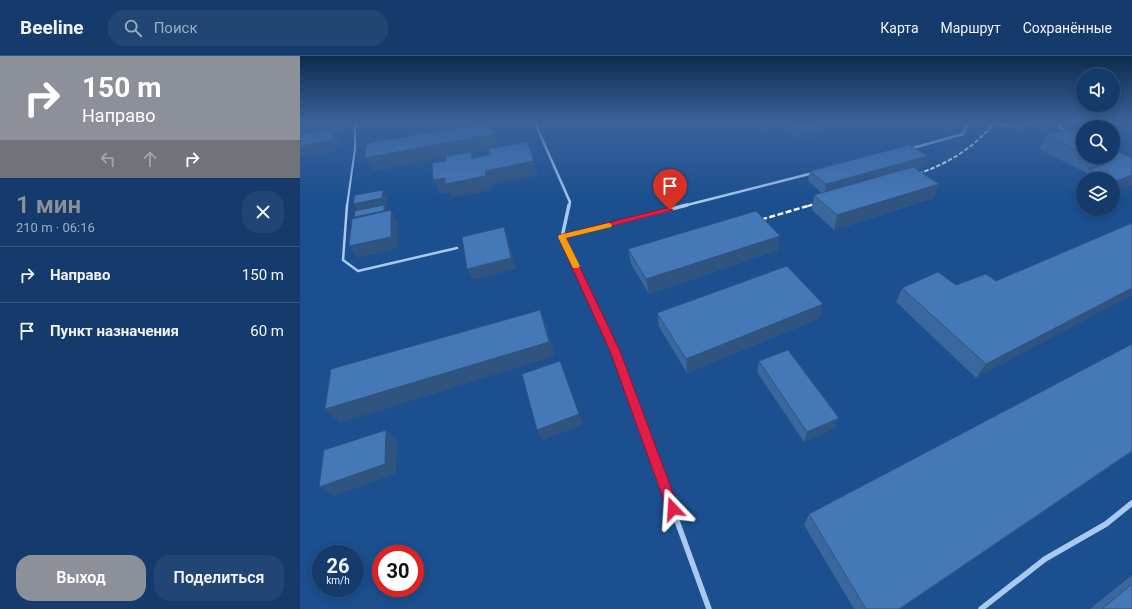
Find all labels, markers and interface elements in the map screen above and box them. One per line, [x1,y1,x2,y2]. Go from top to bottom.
search box [108,10,388,46]
text: Beeline [20,16,84,39]
icon: search [122,17,144,39]
text: Поиск [154,19,198,37]
text: Карта [880,20,919,36]
text: Маршрут [941,20,1001,36]
text: Сохранённые [1023,20,1112,36]
map controls [1076,68,1120,216]
button: sound [1076,68,1120,112]
text: 150 m [82,71,161,104]
icon: right [16,72,68,124]
text: Направо [82,105,155,126]
button: search [1076,120,1120,164]
icon: left [97,148,119,170]
icon: ahead [139,148,161,170]
icon: right [181,148,203,170]
pin [653,169,687,210]
button: layers [1076,172,1120,216]
icon: arrive [659,175,681,197]
text: 1 мин [16,191,81,219]
button: close [242,191,284,233]
text: 210 m · 06:16 [16,220,95,235]
icon: right [16,264,38,286]
text: Направо [50,266,111,284]
text: 150 m [242,266,284,284]
icon: arrive [16,320,38,342]
text: Пункт назначения [50,322,179,340]
text: 60 m [250,322,284,340]
position arrow [652,488,694,530]
speed limit sign: 30 [372,545,424,597]
text: 26 [327,554,349,578]
button: Выход [16,555,146,601]
button: Поделиться [154,555,284,601]
text: km/h [326,575,350,586]

